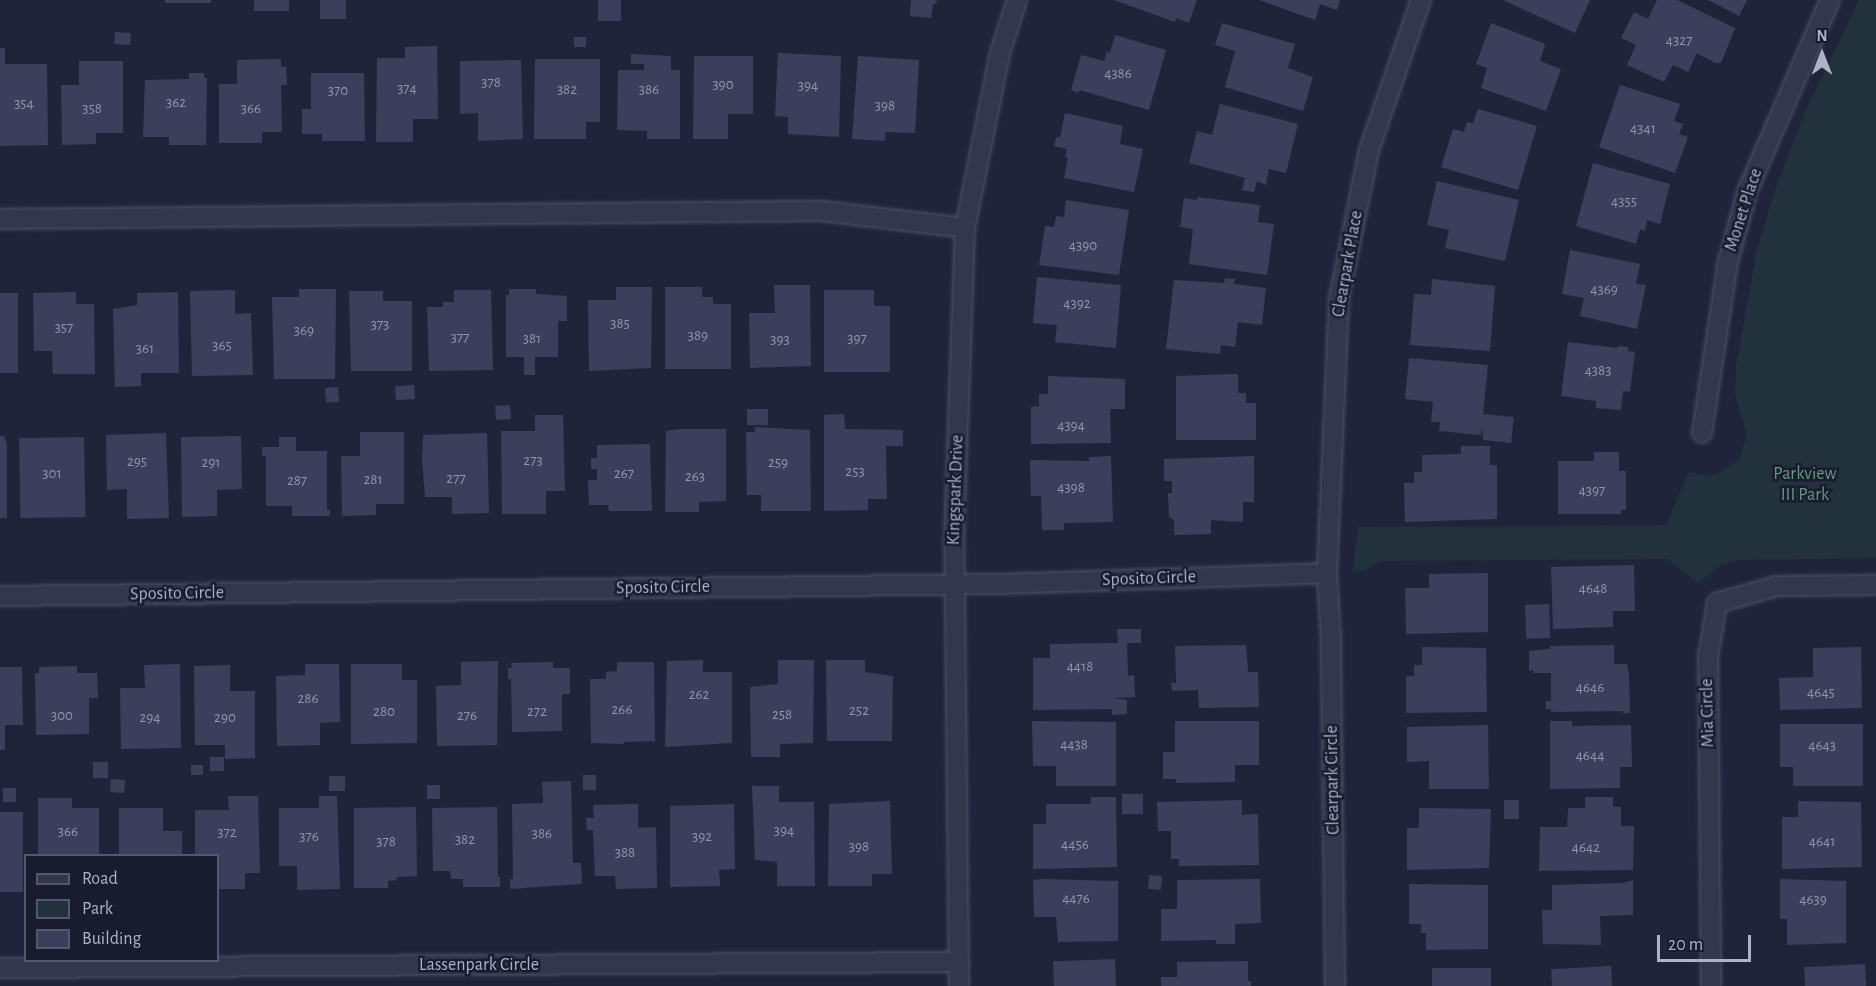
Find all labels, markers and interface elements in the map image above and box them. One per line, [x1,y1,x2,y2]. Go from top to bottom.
north arrow [1792,24,1852,84]
text: N [1816,28,1828,44]
house number: 4327 [1666,32,1692,50]
house number: 4386 [1104,65,1132,83]
house number: 378 [481,74,501,92]
house number: 390 [712,76,734,94]
house number: 394 [798,77,818,95]
house number: 374 [397,80,417,98]
house number: 382 [557,81,577,99]
house number: 386 [639,81,659,99]
house number: 370 [328,82,348,100]
house number: 362 [166,94,186,112]
house number: 354 [14,95,34,113]
house number: 398 [875,97,895,115]
house number: 358 [82,100,102,118]
house number: 366 [241,100,261,118]
house number: 4341 [1630,120,1656,138]
street label: Monet Place [1720,166,1768,254]
house number: 4355 [1611,193,1637,211]
street label: Clearpark Place [1328,209,1368,319]
house number: 4390 [1069,237,1097,255]
house number: 4369 [1590,281,1618,299]
house number: 4392 [1063,295,1091,313]
house number: 385 [610,315,630,333]
house number: 373 [371,316,389,334]
house number: 357 [55,319,73,337]
house number: 369 [294,322,314,340]
house number: 389 [688,327,708,345]
house number: 377 [451,329,469,347]
house number: 381 [523,330,541,348]
house number: 397 [847,330,867,348]
house number: 393 [770,331,790,349]
house number: 365 [212,337,232,355]
house number: 361 [136,340,154,358]
house number: 4383 [1585,362,1611,380]
house number: 4394 [1057,417,1085,435]
street label: Kingspark Drive [943,434,969,546]
house number: 273 [523,452,543,470]
house number: 295 [127,453,147,471]
house number: 291 [201,454,221,472]
house number: 259 [768,454,788,472]
house number: 253 [845,463,865,481]
park label: Parkview III Park [1773,464,1837,506]
house number: 301 [42,465,62,483]
house number: 267 [614,465,634,483]
house number: 263 [685,468,705,486]
house number: 277 [446,470,466,488]
house number: 281 [363,471,383,489]
house number: 287 [287,472,307,490]
house number: 4398 [1057,479,1085,497]
house number: 4397 [1579,482,1605,500]
street label: Sposito Circle [1102,567,1196,591]
street label: Sposito Circle [616,576,710,600]
house number: 4648 [1579,580,1607,598]
street label: Sposito Circle [130,582,224,606]
house number: 4418 [1067,658,1093,676]
street label: Mia Circle [1697,678,1719,748]
house number: 4646 [1576,679,1604,697]
house number: 4645 [1807,684,1835,702]
house number: 262 [689,686,709,704]
house number: 286 [298,690,318,708]
house number: 266 [612,701,632,719]
house number: 252 [849,702,869,720]
house number: 280 [373,703,395,721]
house number: 272 [527,703,547,721]
house number: 258 [772,706,792,724]
house number: 300 [51,707,73,725]
house number: 276 [457,707,477,725]
house number: 294 [139,709,161,727]
house number: 290 [214,709,236,727]
street label: Clearpark Circle [1321,725,1345,835]
house number: 4438 [1060,736,1088,754]
house number: 4643 [1808,737,1836,755]
house number: 4644 [1576,747,1604,765]
house number: 394 [774,822,794,840]
house number: 366 [58,823,78,841]
house number: 372 [217,824,237,842]
house number: 386 [532,825,552,843]
house number: 376 [299,828,319,846]
house number: 392 [692,828,712,846]
house number: 382 [455,831,475,849]
house number: 378 [376,833,396,851]
house number: 4641 [1809,833,1835,851]
house number: 4456 [1061,836,1089,854]
house number: 398 [849,838,869,856]
house number: 4642 [1572,839,1600,857]
house number: 388 [615,844,635,862]
legend [24,854,219,962]
text: Road [82,870,118,888]
house number: 4476 [1062,890,1090,908]
house number: 4639 [1799,891,1827,909]
text: Park [82,900,113,918]
scale bar [1660,923,1754,961]
text: Building [82,930,141,948]
text: 20 m [1668,936,1703,954]
street label: Lassenpark Circle [419,954,539,976]

